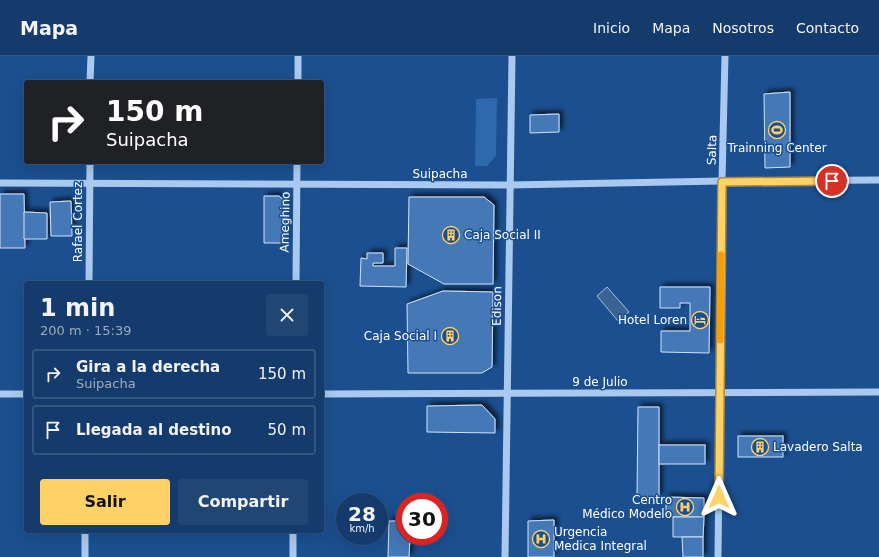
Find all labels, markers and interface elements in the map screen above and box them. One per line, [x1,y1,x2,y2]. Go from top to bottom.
text: Mapa [20,17,78,39]
text: Inicio [593,20,630,36]
text: Mapa [652,20,690,36]
text: Nosotros [712,20,774,36]
text: Contacto [796,20,859,36]
text: 150 m [106,95,203,128]
icon: right [40,96,92,148]
sports icon: Trainning Center [767,120,787,140]
text: Suipacha [106,129,189,150]
street label: Salta [704,135,720,165]
place label: Trainning Center [726,141,827,155]
pin [815,164,849,198]
street label: Suipacha [412,167,468,181]
icon: arrive [821,170,843,192]
street label: Rafael Cortez [71,182,85,262]
street label: Ameghino [277,191,293,253]
building icon: Caja Social II [441,225,461,245]
place label: Caja Social II [464,228,541,242]
street label: Edison [490,286,504,326]
text: 1 min [40,294,115,322]
button: close [266,294,308,336]
hotel icon: Hotel Loren [690,310,710,330]
place label: Hotel Loren [618,313,687,327]
text: 200 m · 15:39 [40,323,131,338]
building icon: Caja Social I [440,326,460,346]
place label: Caja Social I [364,329,437,343]
text: Gira a la derecha [76,358,220,376]
icon: right [42,363,64,385]
text: 150 m [258,365,306,383]
street label: 9 de Julio [572,375,628,389]
text: Suipacha [76,376,136,391]
icon: arrive [42,419,64,441]
text: Llegada al destino [76,421,231,439]
text: 50 m [268,421,306,439]
building icon: Lavadero Salta [750,437,770,457]
place label: Lavadero Salta [773,440,863,454]
position arrow [698,476,740,518]
button: Salir [40,479,170,525]
button: Compartir [178,479,308,525]
speed limit sign: 30 [396,493,448,545]
place label: Centro Médico Modelo [582,493,672,521]
hospital icon: Centro Médico Modelo [675,497,695,517]
text: 28 [348,502,376,526]
text: km/h [349,523,375,534]
place label: Urgencia Medica Integral [554,525,647,553]
hospital icon: Urgencia Medica Integral [531,529,551,549]

